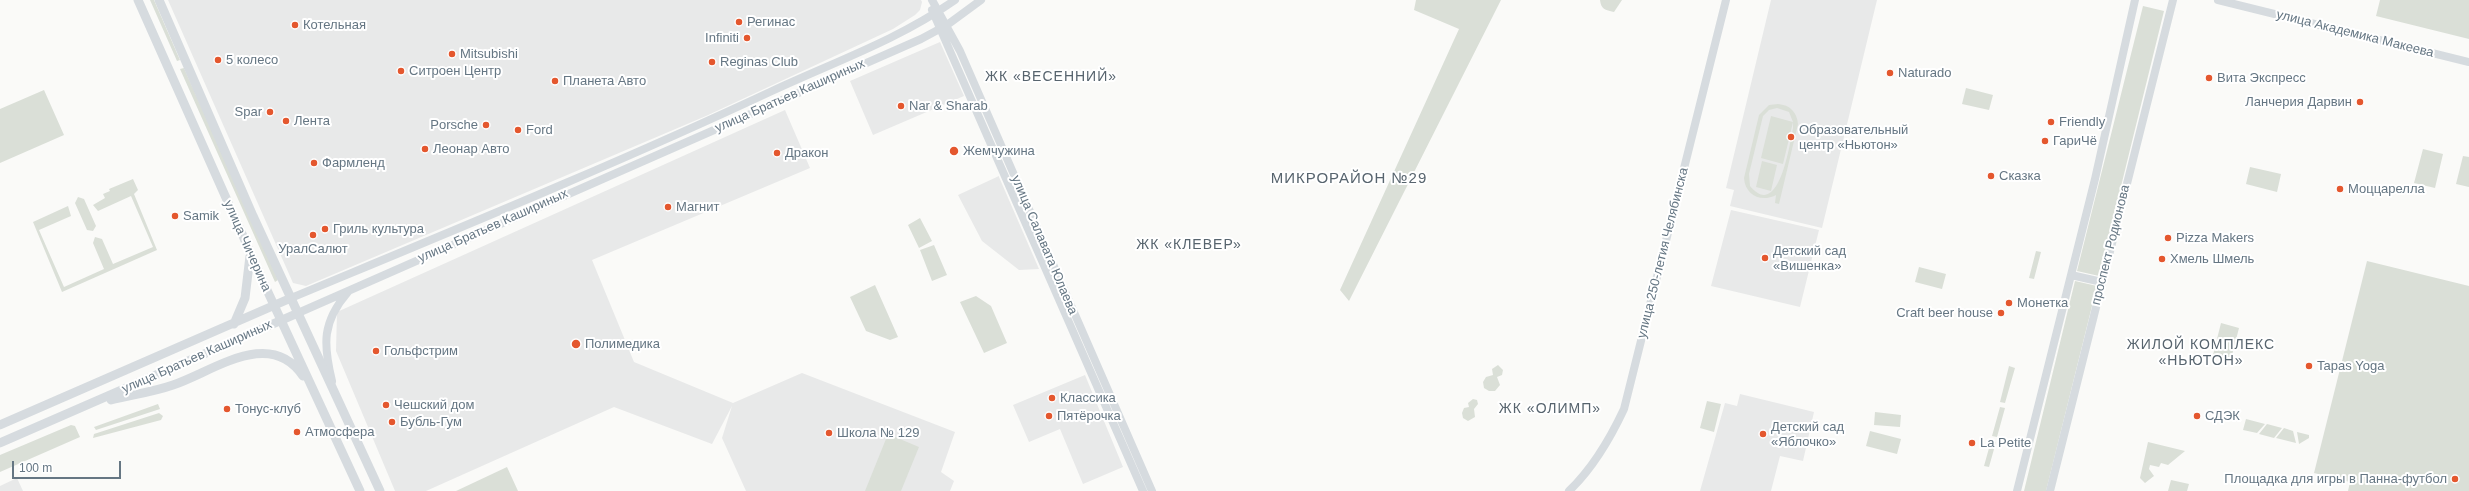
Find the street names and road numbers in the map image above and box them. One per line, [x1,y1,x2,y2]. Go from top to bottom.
street label: улица Академика Макеева [2275,7,2435,61]
street label: улица Братьев Кашириных [713,56,867,136]
street label: улица 250-летия Челябинска [1634,166,1692,340]
street label: улица Салавата Юлаева [1008,173,1080,317]
street label: проспект Родионова [2089,183,2133,307]
street label: улица Братьев Кашириных [416,186,570,266]
street label: улица Чичерина [220,198,274,294]
street label: улица Братьев Кашириных [120,317,274,397]

